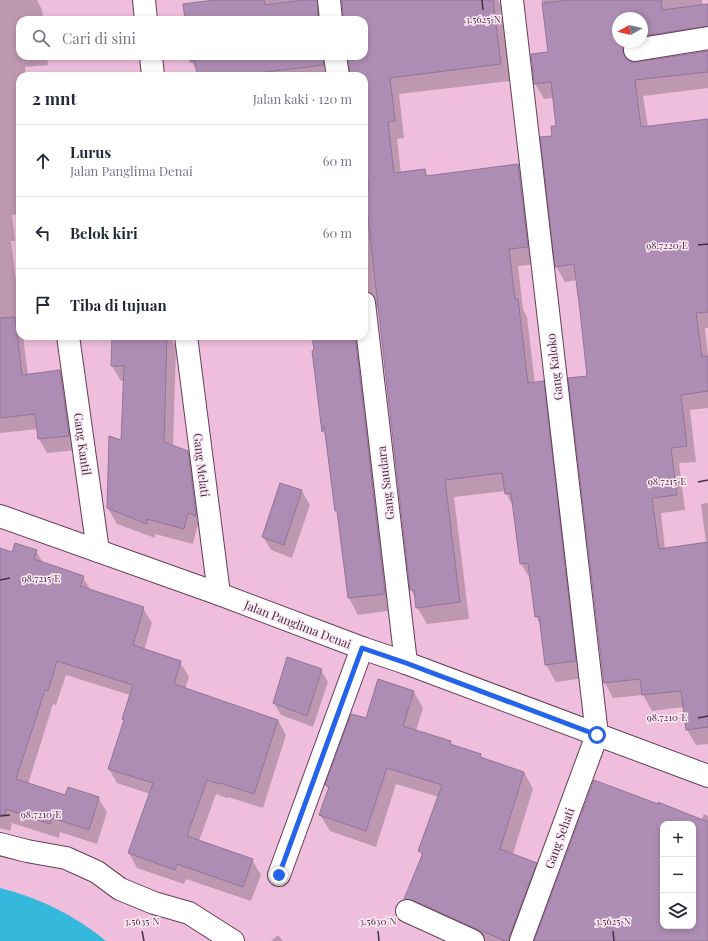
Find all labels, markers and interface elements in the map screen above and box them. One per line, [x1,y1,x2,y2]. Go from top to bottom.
text: 3.5625°N [465,12,501,26]
north arrow [612,12,648,48]
search box [16,16,368,60]
icon: search [30,27,52,49]
text: Cari di sini [62,28,136,48]
text: 2 mnt [32,87,77,109]
text: Jalan kaki · 120 m [253,90,352,107]
text: Lurus [70,142,111,162]
icon: ahead [32,150,54,172]
text: 60 m [323,152,352,169]
text: Jalan Panglima Denai [70,162,193,179]
icon: left [32,222,54,244]
text: Belok kiri [70,223,138,243]
text: 60 m [323,224,352,241]
text: 98.7220°E [646,238,688,252]
icon: arrive [32,294,54,316]
text: Tiba di tujuan [70,295,167,315]
street label: Gang Kaloko [542,332,566,401]
street label: Gang Kantil [71,412,95,477]
street label: Gang Melati [190,432,214,498]
street label: Gang Saudara [373,445,397,521]
text: 98.7215°E [648,474,686,488]
text: 98.7215°E [22,571,60,585]
street label: Jalan Panglima Denai [241,596,354,652]
text: 98.7210°E [647,710,687,724]
route start [588,726,606,744]
street label: Gang Sehati [541,805,578,871]
text: 98.7210°E [21,807,61,821]
map controls [660,821,696,929]
button: + [660,821,696,857]
button: − [660,857,696,893]
route end [270,866,288,884]
button: layers [660,893,696,929]
text: 3.5635°N [124,914,160,928]
text: 3.5630°N [360,914,396,928]
text: 3.5625°N [595,914,631,928]

